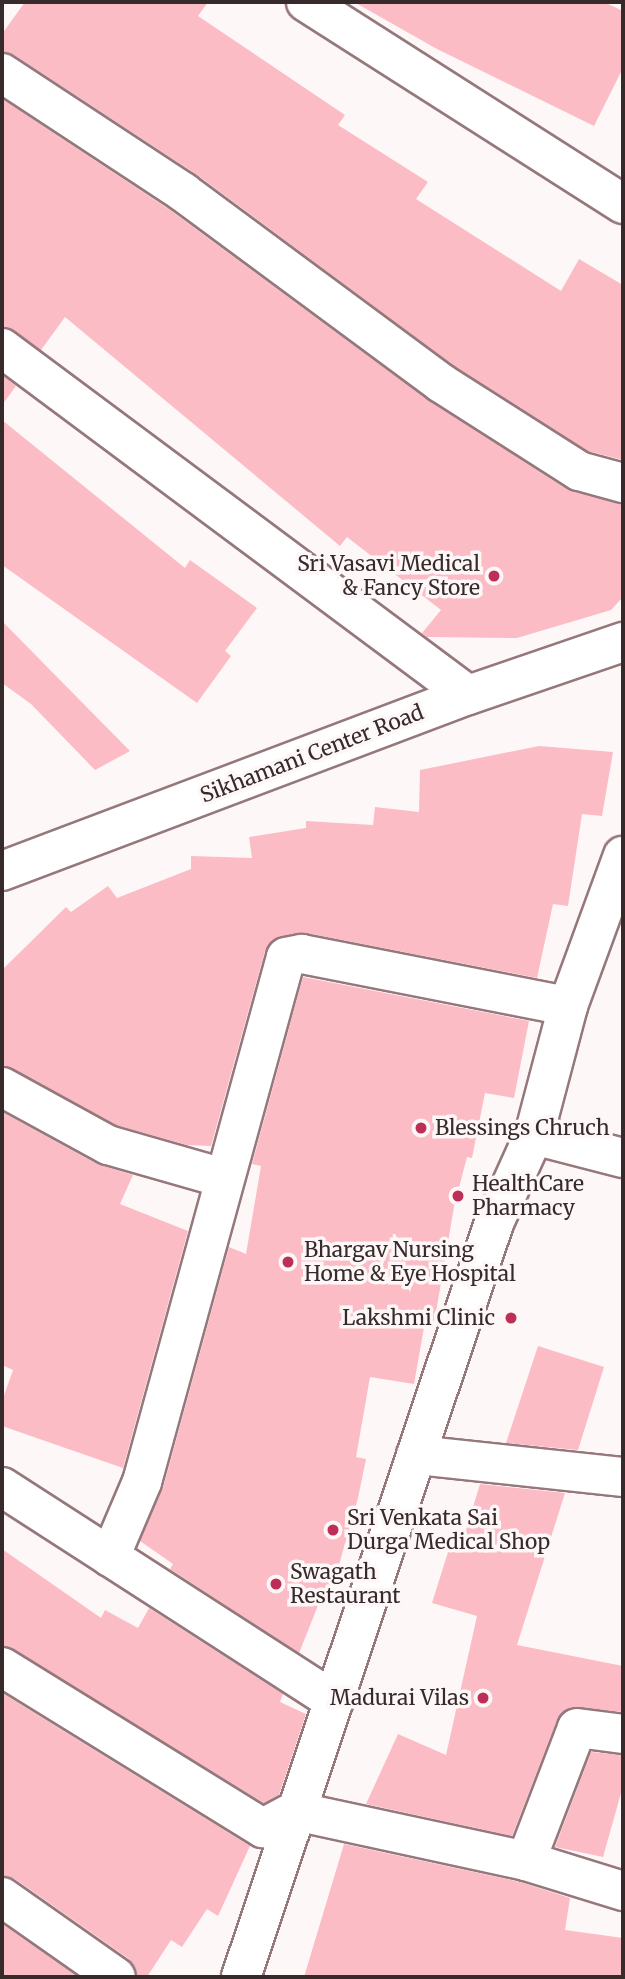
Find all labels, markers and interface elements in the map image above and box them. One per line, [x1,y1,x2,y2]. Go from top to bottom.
place label: Sri Vasavi Medical & Fancy Store [297,551,480,601]
marker: Sri Vasavi Medical & Fancy Store [486,568,502,584]
street label: Sikhamani Center Road [197,700,427,808]
place label: Blessings Chruch [435,1115,610,1141]
marker: Blessings Chruch [413,1120,429,1136]
place label: HealthCare Pharmacy [472,1171,584,1221]
marker: HealthCare Pharmacy [450,1188,466,1204]
place label: Bhargav Nursing Home & Eye Hospital [304,1237,516,1287]
marker: Bhargav Nursing Home & Eye Hospital [278,1252,298,1272]
place label: Lakshmi Clinic [342,1305,495,1331]
marker: Lakshmi Clinic [501,1308,521,1328]
place label: Sri Venkata Sai Durga Medical Shop [347,1505,550,1555]
marker: Sri Venkata Sai Durga Medical Shop [325,1522,341,1538]
place label: Swagath Restaurant [290,1559,400,1609]
marker: Swagath Restaurant [268,1576,284,1592]
place label: Madurai Vilas [330,1685,469,1711]
marker: Madurai Vilas [475,1690,491,1706]

